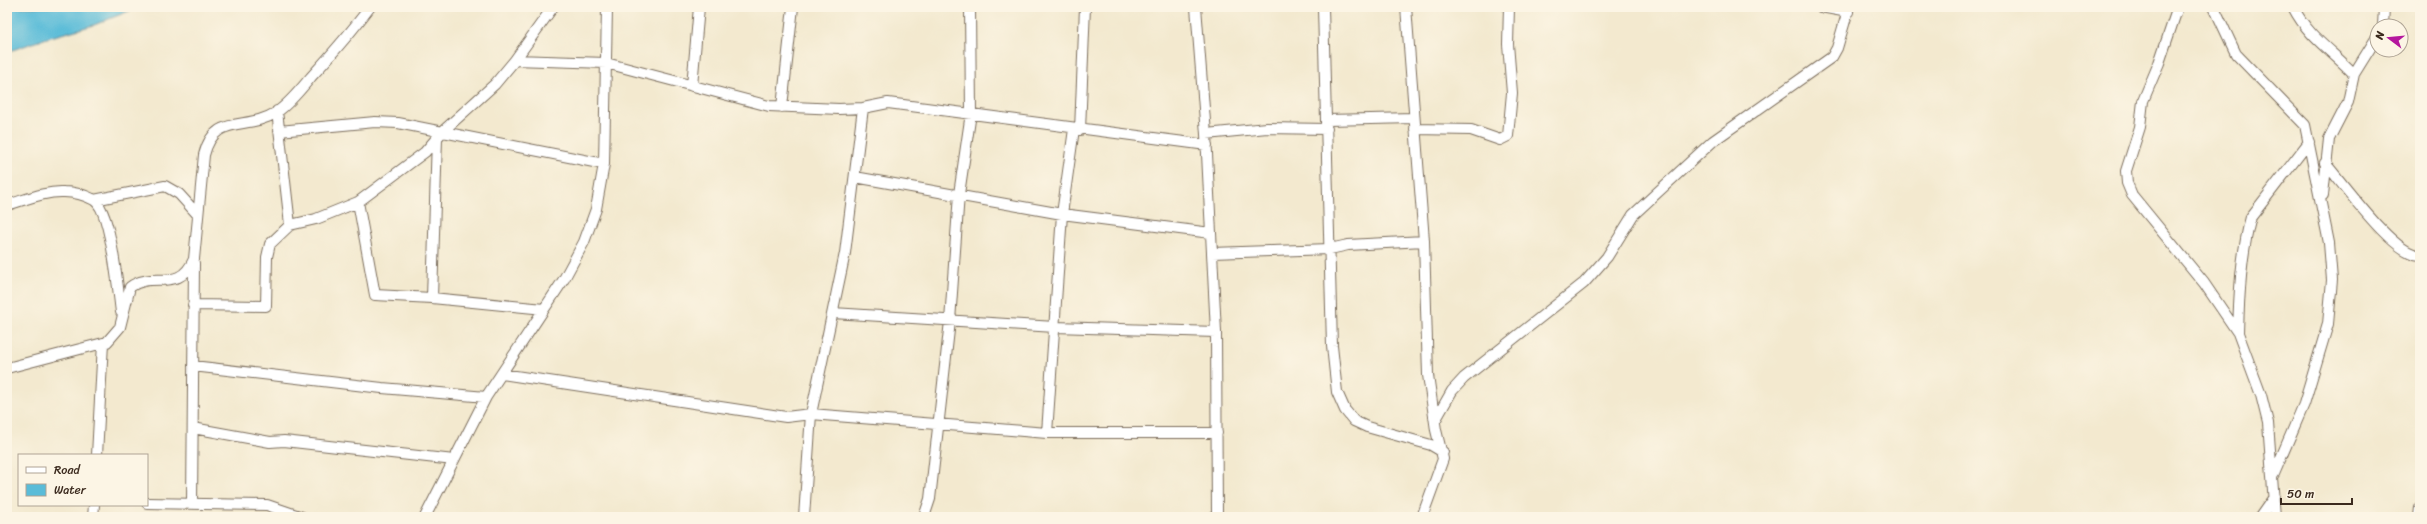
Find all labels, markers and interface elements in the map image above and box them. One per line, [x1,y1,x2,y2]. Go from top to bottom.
north arrow [2369,18,2409,58]
text: N [2369,29,2390,43]
legend [18,454,148,506]
text: Road [54,459,81,481]
text: Water [54,479,87,501]
scale bar [2281,480,2352,506]
text: 50 m [2287,483,2314,505]

